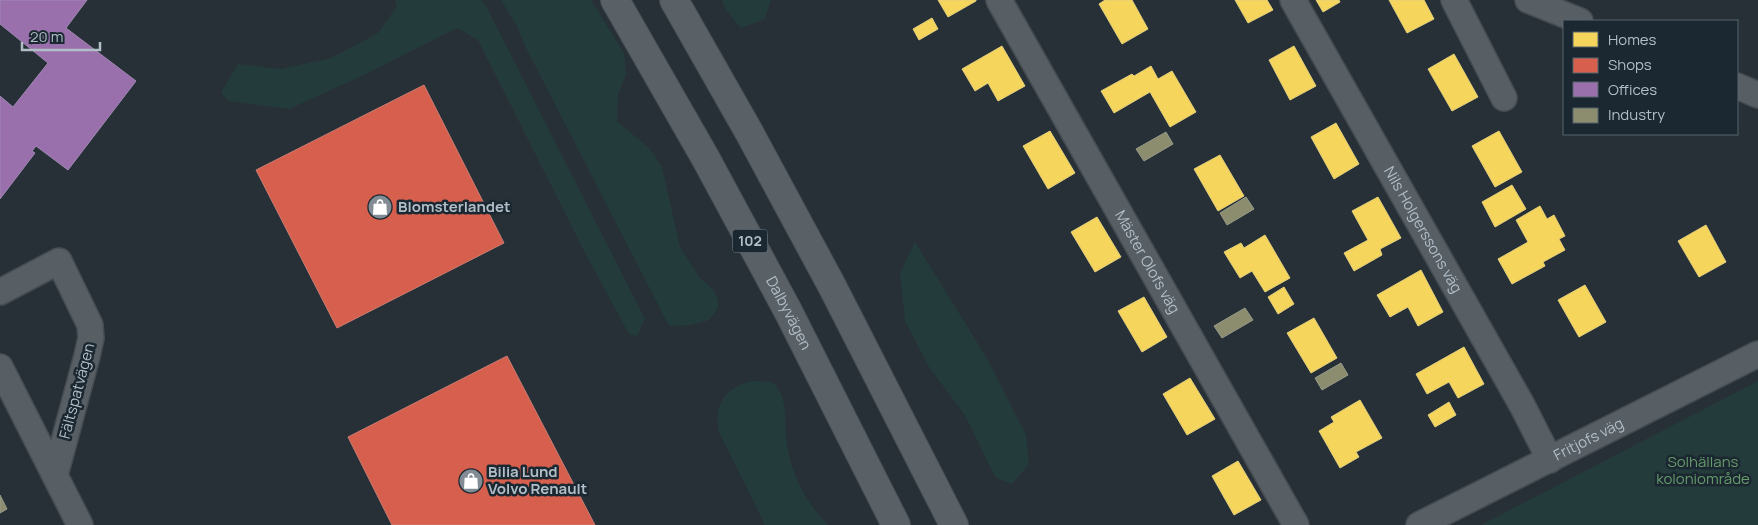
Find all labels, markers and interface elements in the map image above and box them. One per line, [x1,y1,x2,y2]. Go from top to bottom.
scale bar [22,20,100,52]
legend [1563,20,1738,135]
text: 20 m [30,26,63,47]
text: Homes [1608,29,1657,50]
text: Shops [1608,54,1652,75]
text: Offices [1608,79,1657,100]
text: Industry [1608,104,1665,125]
street label: Nils Holgerssons väg [1379,162,1468,297]
shop icon: Blomsterlandet [367,194,393,220]
place label: Blomsterlandet [398,196,511,217]
street label: Mäster Olofs väg [1110,206,1185,317]
road number: 102 [732,230,768,252]
street label: Dalbyvägen [761,272,817,353]
street label: Fältspatvägen [54,341,99,441]
street label: Fritjofs väg [1550,413,1627,465]
park label: Solhällans koloniområde [1656,451,1750,489]
place label: Bilia Lund Volvo Renault [488,461,587,499]
shop icon: Bilia Lund Volvo Renault [458,468,484,494]

